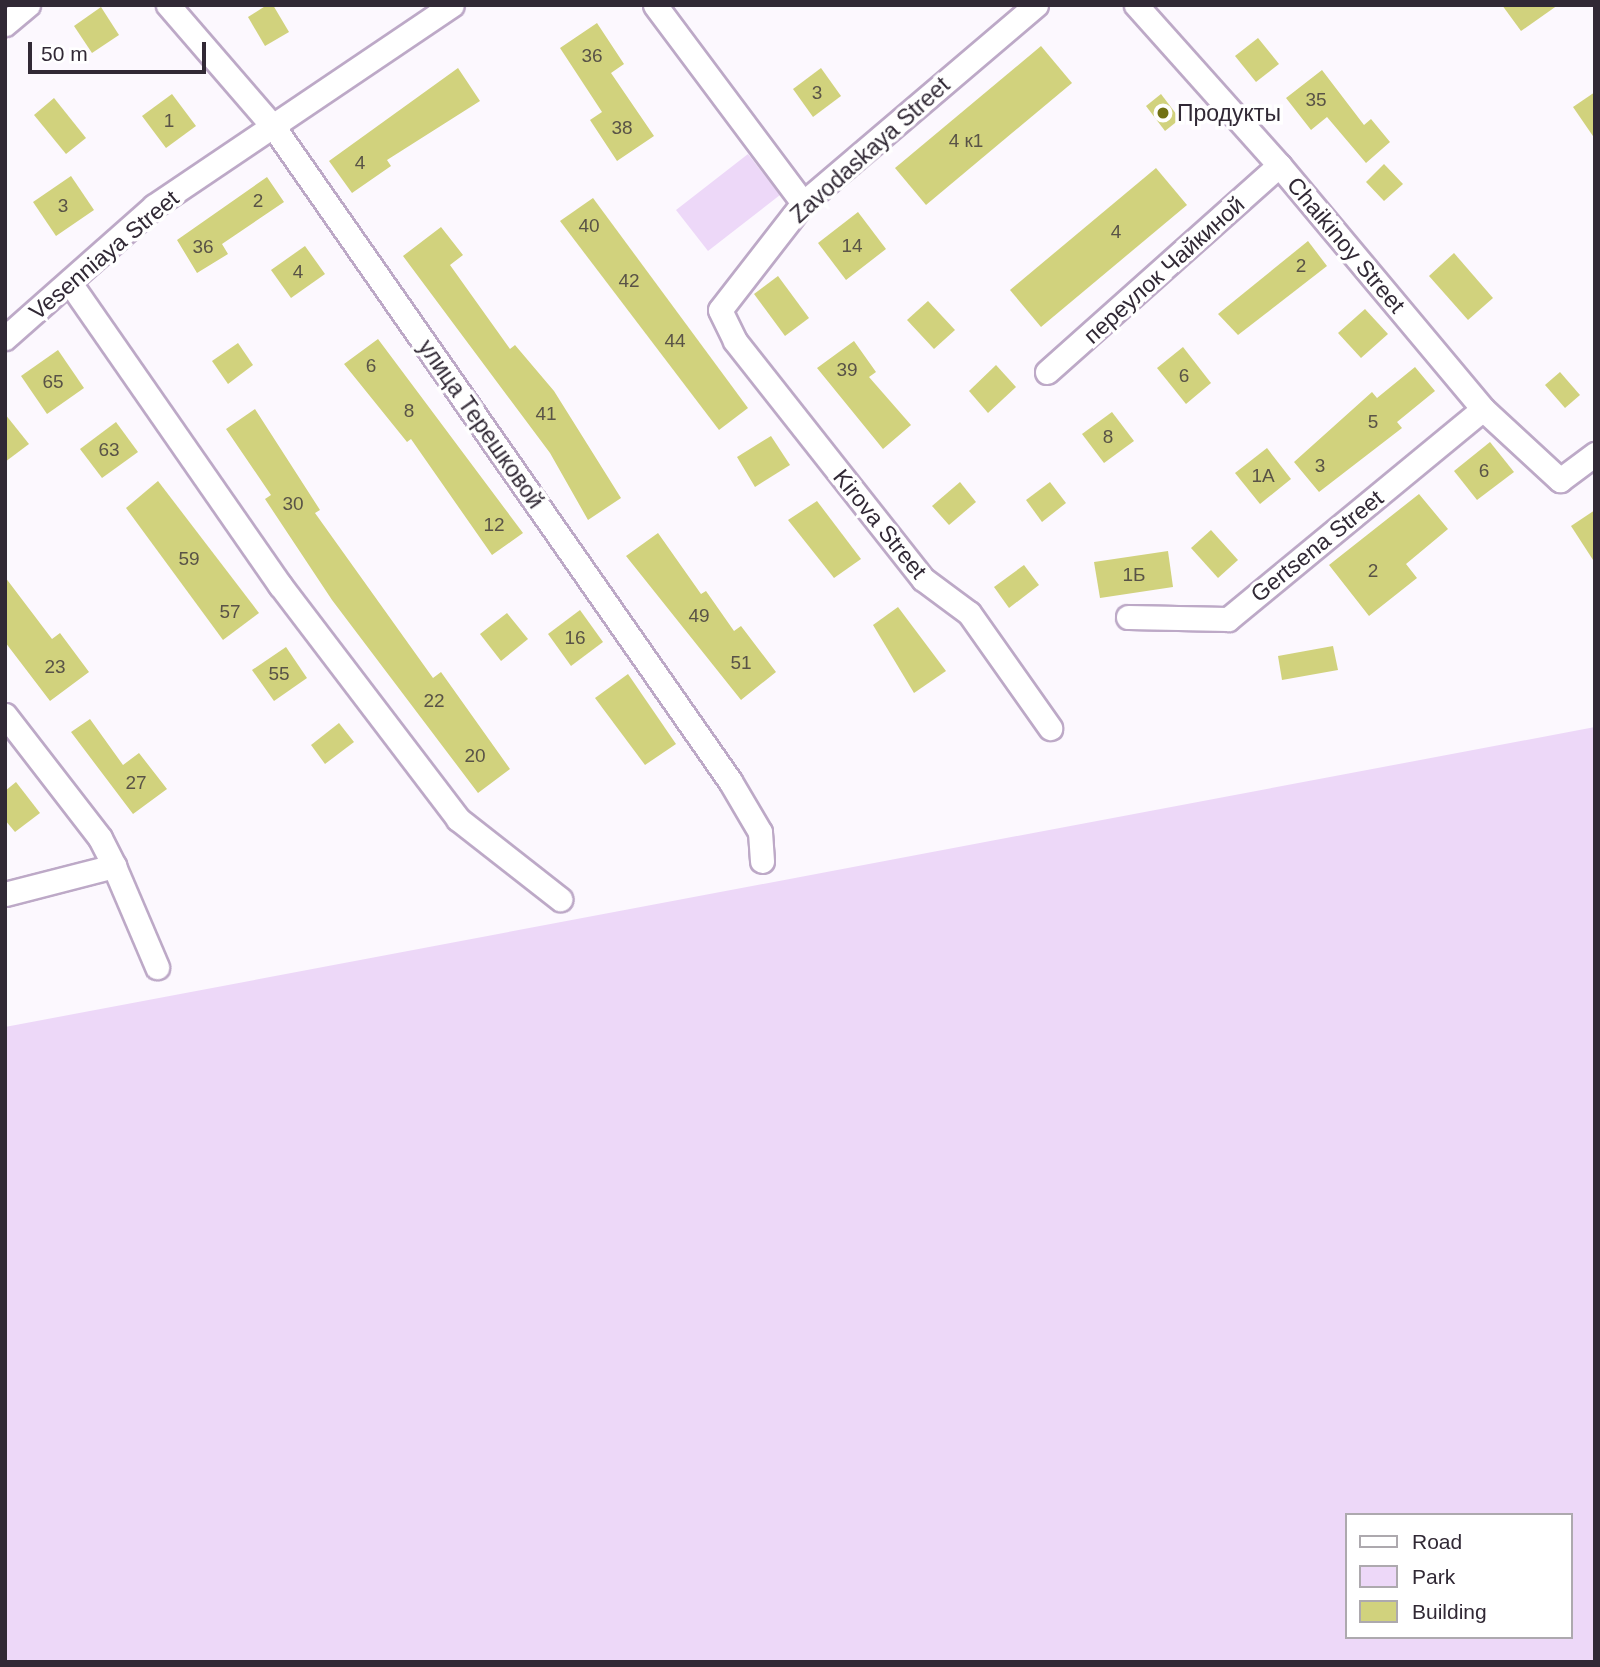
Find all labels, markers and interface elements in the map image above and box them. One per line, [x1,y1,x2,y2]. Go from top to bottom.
scale bar [32,28,210,72]
text: 50 m [41,42,88,65]
house number: 36 [581,45,603,67]
street label: Zavodaskaya Street [785,71,955,229]
house number: 3 [812,82,822,104]
house number: 35 [1305,89,1327,111]
place label: Продукты [1177,99,1281,127]
marker: Продукты [1155,105,1171,121]
house number: 1 [164,110,174,132]
house number: 38 [611,117,633,139]
house number: 4 к1 [949,130,983,152]
house number: 4 [355,152,365,174]
street label: Chaikinoy Street [1281,171,1411,319]
street label: Vesenniaya Street [24,184,184,326]
house number: 2 [253,190,263,212]
street label: переулок Чайкиной [1078,191,1250,349]
house number: 3 [58,195,68,217]
house number: 40 [578,215,600,237]
house number: 4 [1111,221,1121,243]
house number: 14 [841,235,863,257]
house number: 36 [192,236,214,258]
house number: 2 [1296,255,1306,277]
house number: 4 [293,261,303,283]
house number: 42 [618,270,640,292]
house number: 44 [664,330,686,352]
street label: улица Терешковой [412,334,550,514]
house number: 6 [366,355,376,377]
house number: 39 [836,359,858,381]
house number: 6 [1179,365,1189,387]
house number: 65 [42,371,64,393]
house number: 8 [404,400,414,422]
house number: 41 [535,403,557,425]
house number: 5 [1368,411,1378,433]
house number: 8 [1103,426,1113,448]
house number: 63 [98,439,120,461]
house number: 3 [1315,455,1325,477]
house number: 6 [1479,460,1489,482]
street label: Kirova Street [827,464,933,584]
house number: 1А [1251,465,1275,487]
street label: Gertsena Street [1245,484,1389,608]
house number: 30 [282,493,304,515]
house number: 12 [483,514,505,536]
house number: 59 [178,548,200,570]
house number: 2 [1368,560,1378,582]
house number: 1Б [1122,564,1146,586]
house number: 57 [219,601,241,623]
house number: 49 [688,605,710,627]
house number: 16 [564,627,586,649]
house number: 51 [730,652,752,674]
house number: 23 [44,656,66,678]
house number: 55 [268,663,290,685]
house number: 22 [423,690,445,712]
house number: 20 [464,745,486,767]
house number: 27 [125,772,147,794]
legend [1344,1513,1572,1639]
text: Road [1412,1530,1462,1553]
text: Park [1412,1565,1455,1588]
text: Building [1412,1600,1487,1623]

